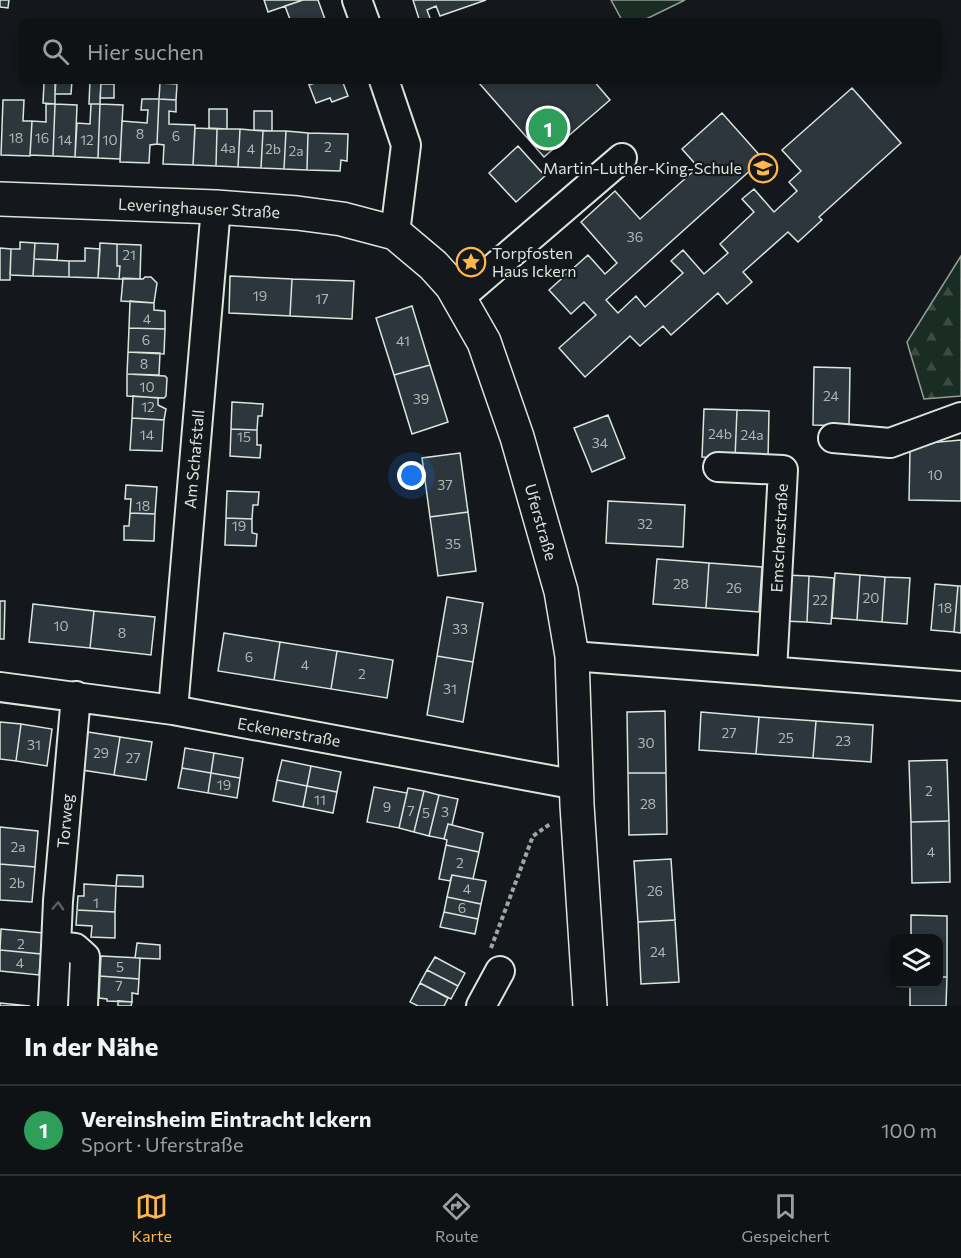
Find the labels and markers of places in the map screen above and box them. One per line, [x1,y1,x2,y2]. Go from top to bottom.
pin: 1 [528,106,568,150]
school or university icon: Martin-Luther-King-Schule [747,152,779,184]
place label: Martin-Luther-King-Schule [543,158,742,177]
place label: Torpfosten Haus Ickern [492,243,576,280]
place icon: Torpfosten Haus Ickern [455,246,487,278]

